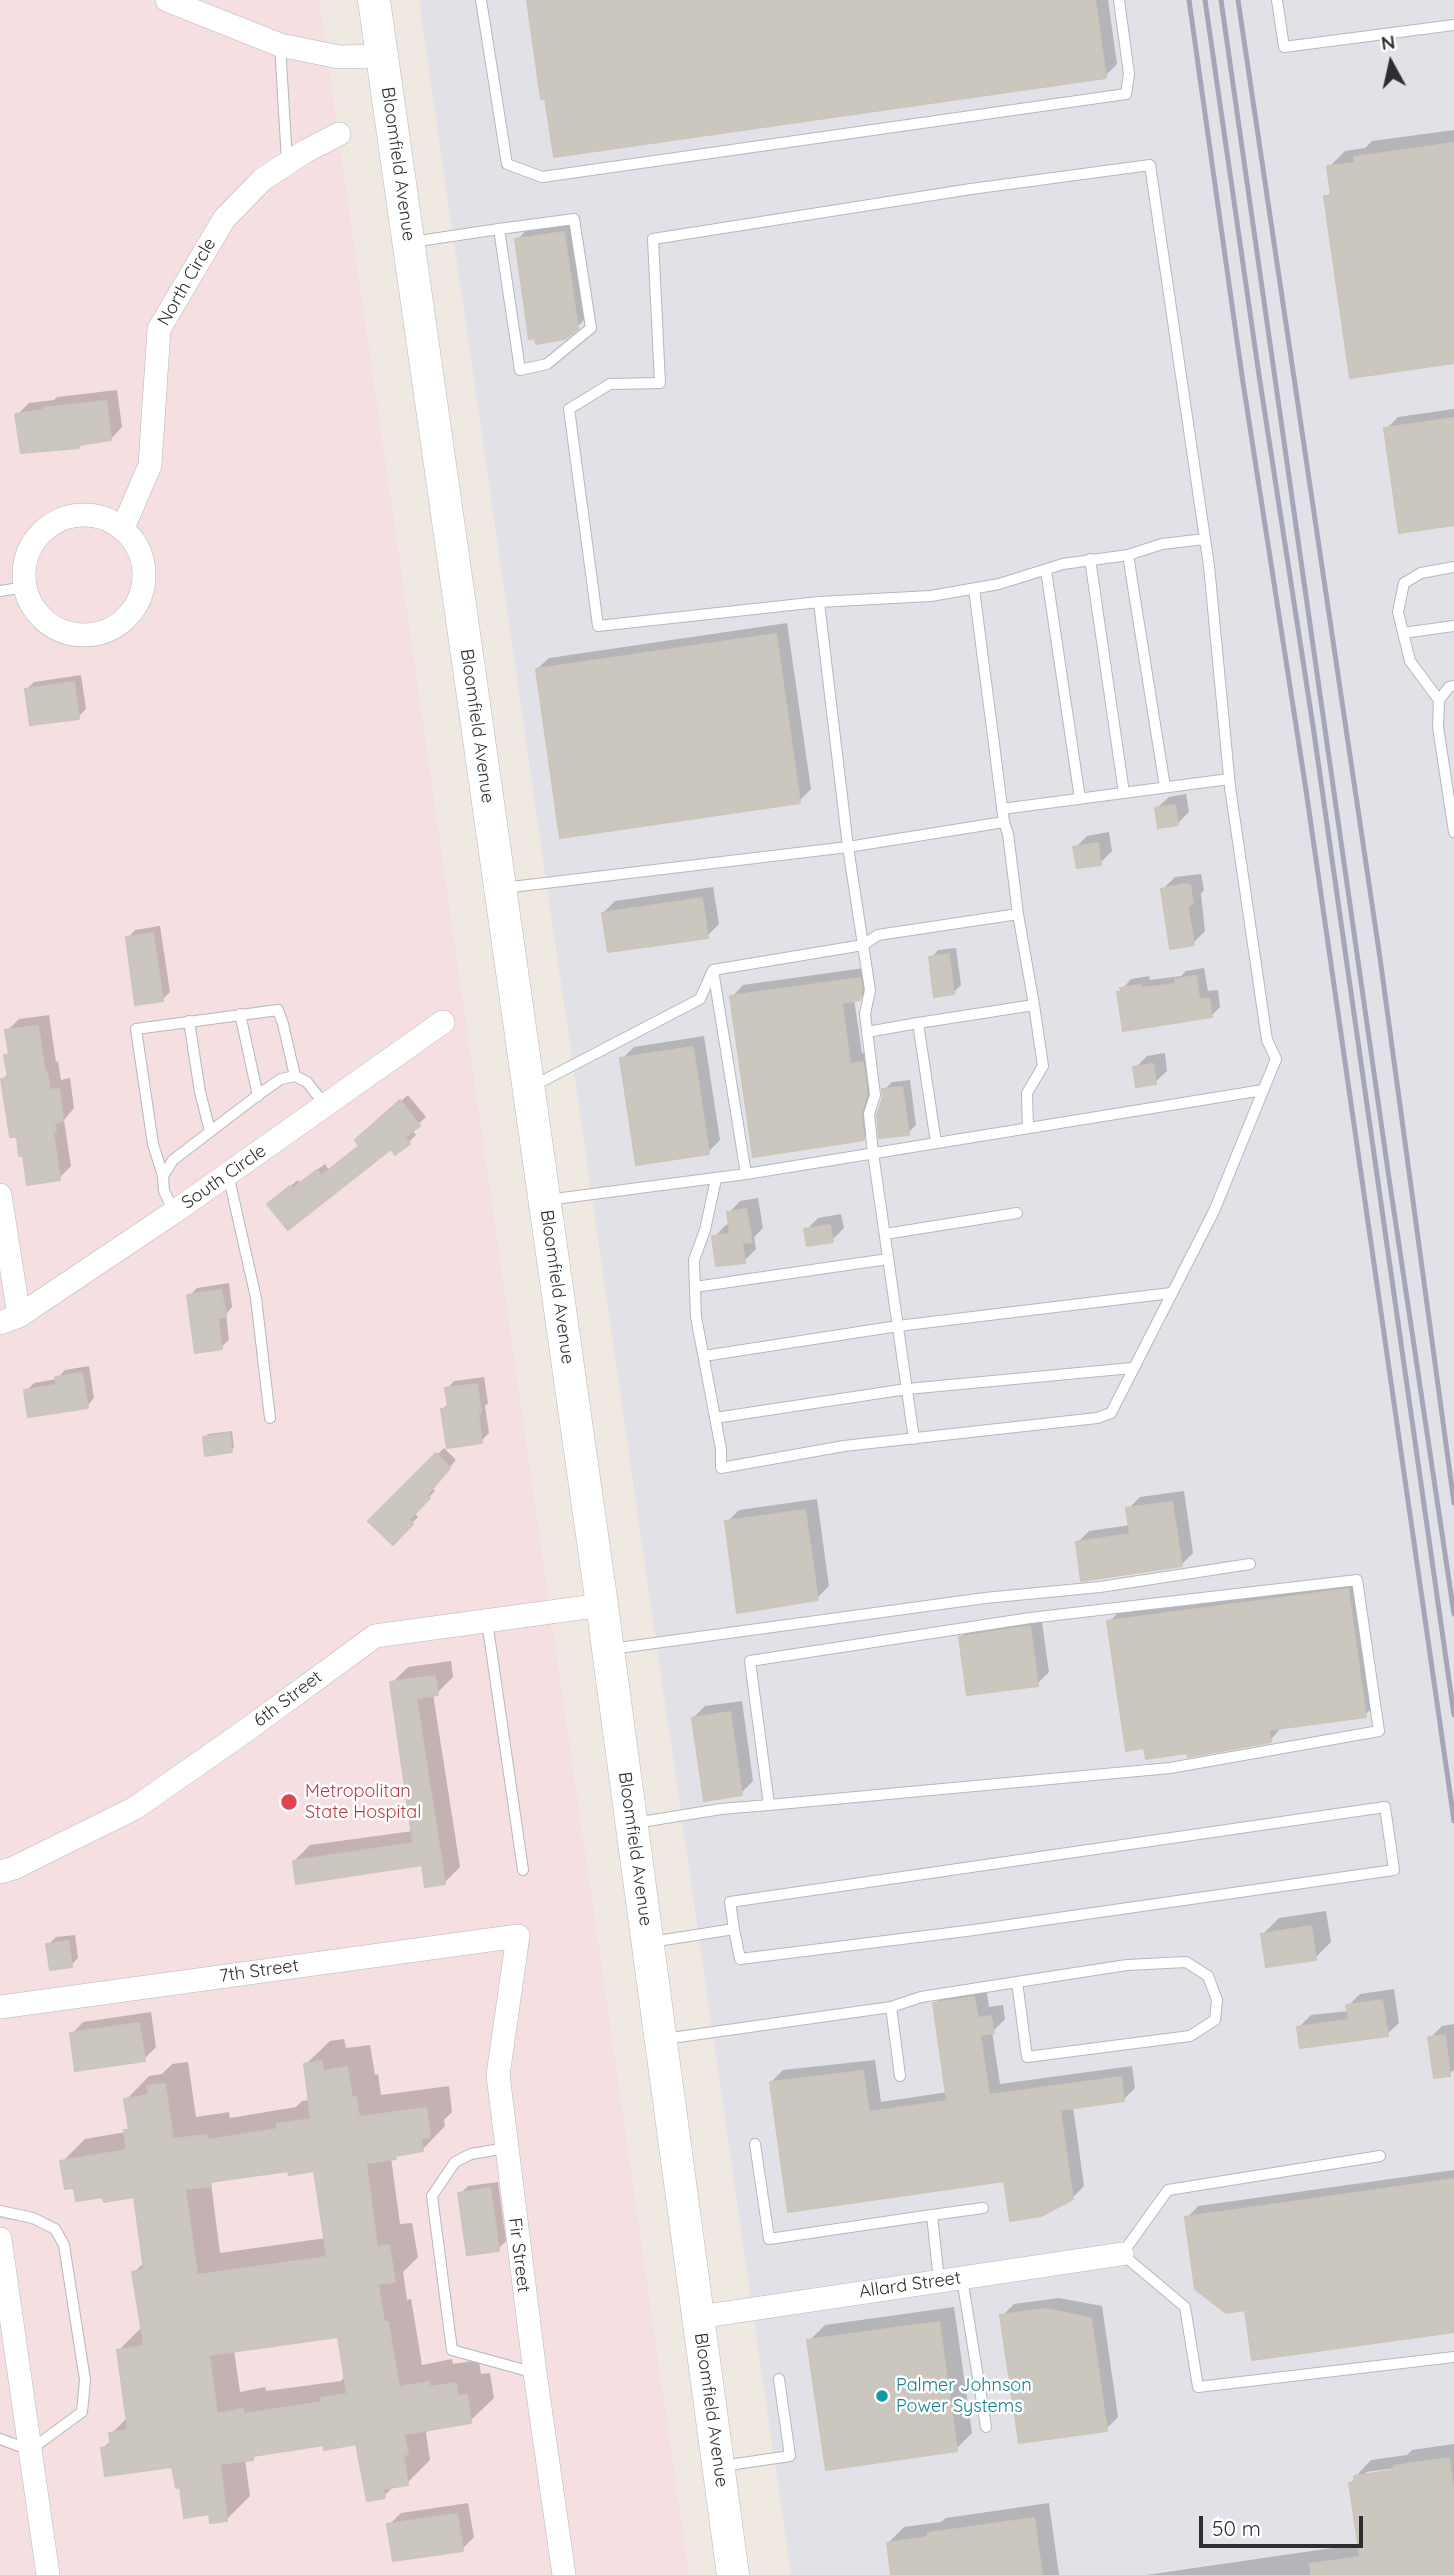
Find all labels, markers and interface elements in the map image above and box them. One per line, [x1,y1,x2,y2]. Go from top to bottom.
north arrow [1356,28,1426,98]
text: N [1379,29,1397,55]
street label: Bloomfield Avenue [376,85,420,243]
street label: North Circle [153,234,221,330]
street label: Bloomfield Avenue [455,647,499,805]
street label: South Circle [178,1140,270,1214]
street label: Bloomfield Avenue [535,1208,579,1366]
street label: 6th Street [250,1666,326,1732]
street label: Bloomfield Avenue [613,1770,657,1928]
place label: Metropolitan State Hospital [305,1781,421,1824]
marker: Metropolitan State Hospital [279,1792,299,1812]
street label: 7th Street [218,1955,300,1987]
street label: Fir Street [504,2216,534,2294]
street label: Allard Street [858,2267,962,2303]
street label: Bloomfield Avenue [689,2331,733,2489]
place label: Palmer Johnson Power Systems [896,2375,1032,2418]
marker: Palmer Johnson Power Systems [874,2388,890,2404]
scale bar [1202,2502,1366,2546]
text: 50 m [1212,2515,1261,2541]

